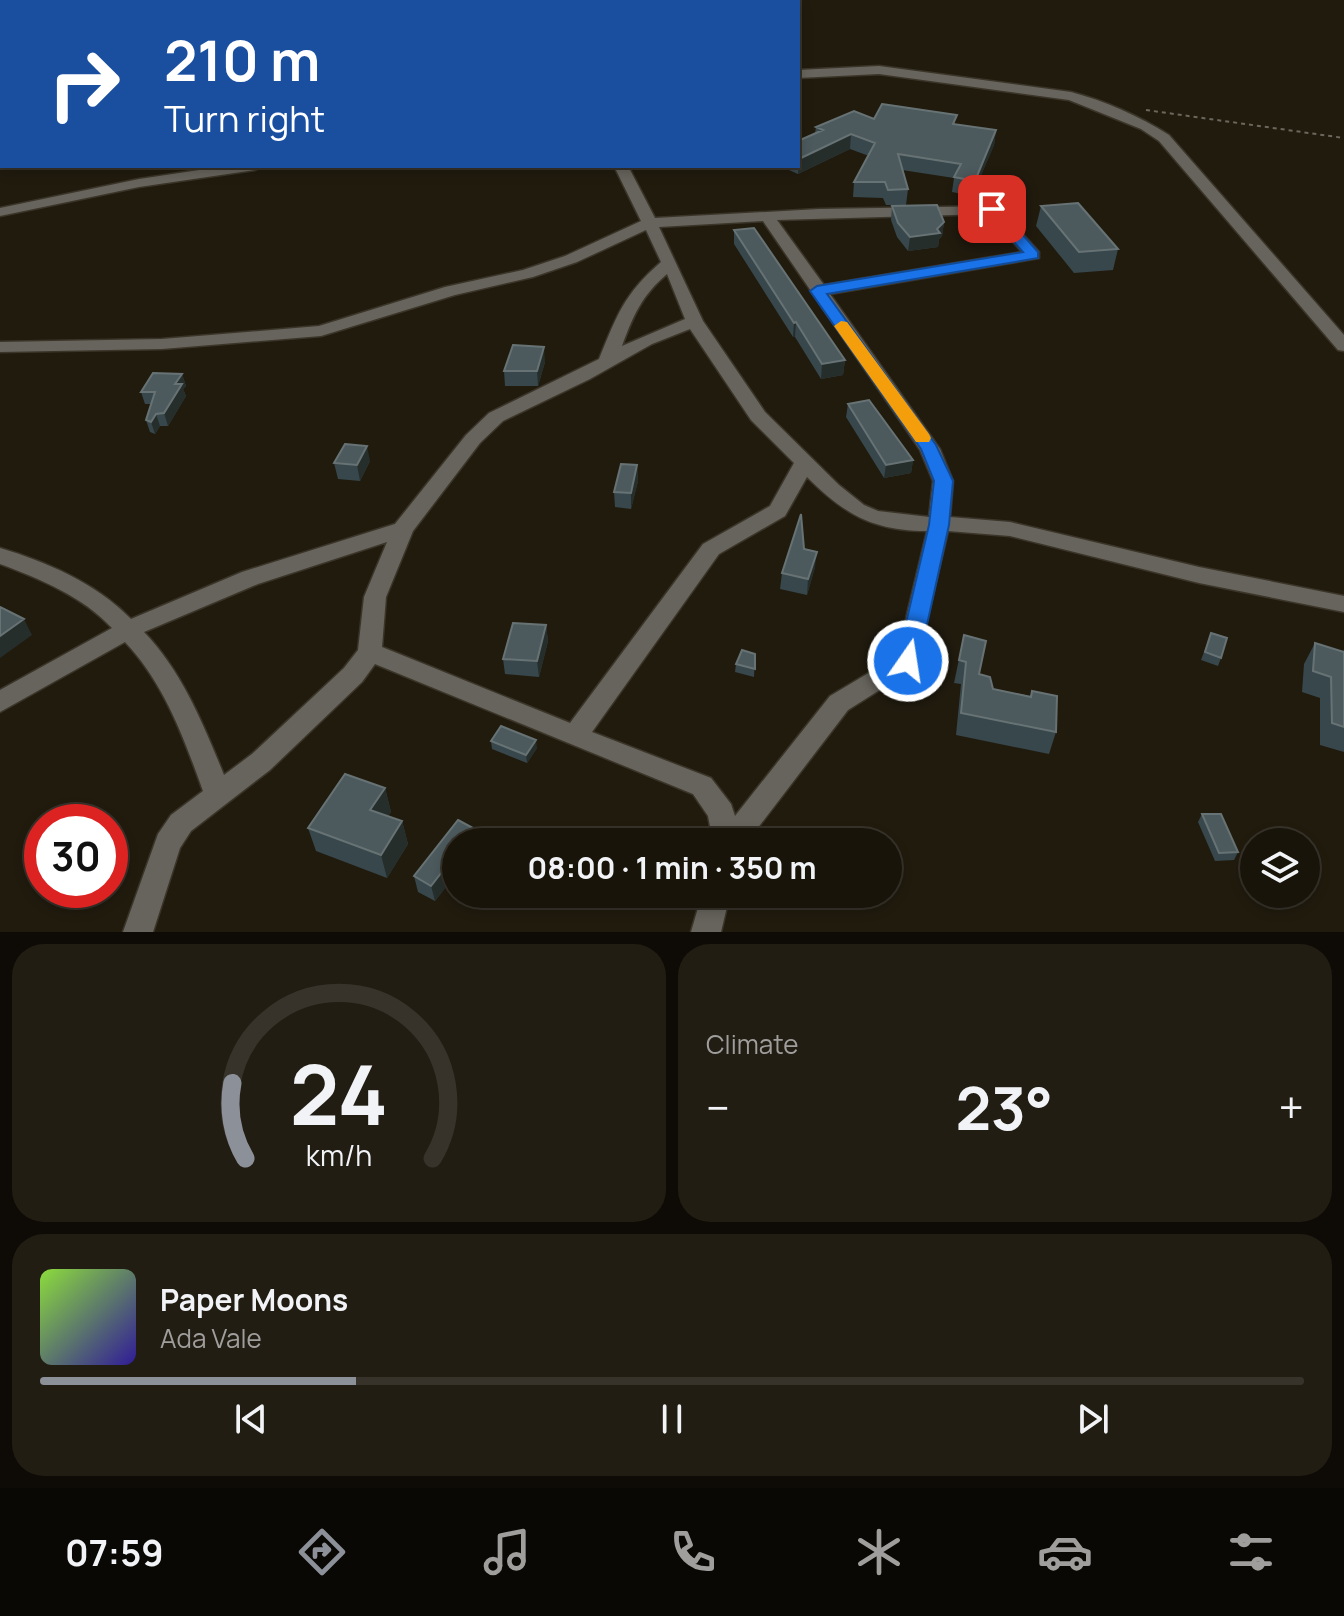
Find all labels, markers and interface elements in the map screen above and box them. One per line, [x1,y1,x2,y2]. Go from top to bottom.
text: 210 m [164,21,320,98]
icon: right [32,32,136,136]
text: Turn right [164,94,325,143]
pin [958,175,1026,243]
icon: arrive [970,187,1014,231]
position arrow [866,619,950,703]
speed limit sign: 30 [24,804,128,908]
map controls [1240,828,1320,908]
button: layers [1240,828,1320,908]
text: 08:00 · 1 min · 350 m [528,847,816,888]
text: Climate [706,1026,798,1062]
text: 24 [290,1036,388,1150]
text: 23° [955,1066,1053,1148]
text: − [706,1077,730,1137]
text: + [1279,1077,1304,1137]
text: km/h [306,1136,372,1175]
text: Paper Moons [160,1279,348,1320]
text: Ada Vale [160,1320,262,1356]
icon: previous [229,1397,273,1441]
icon: pause [650,1397,694,1441]
icon: next [1071,1397,1115,1441]
icon: directions [294,1524,350,1580]
icon: music [479,1524,535,1580]
icon: phone [665,1524,721,1580]
icon: climate [851,1524,907,1580]
icon: car [1037,1524,1093,1580]
icon: filters [1223,1524,1279,1580]
text: 07:59 [65,1528,164,1577]

